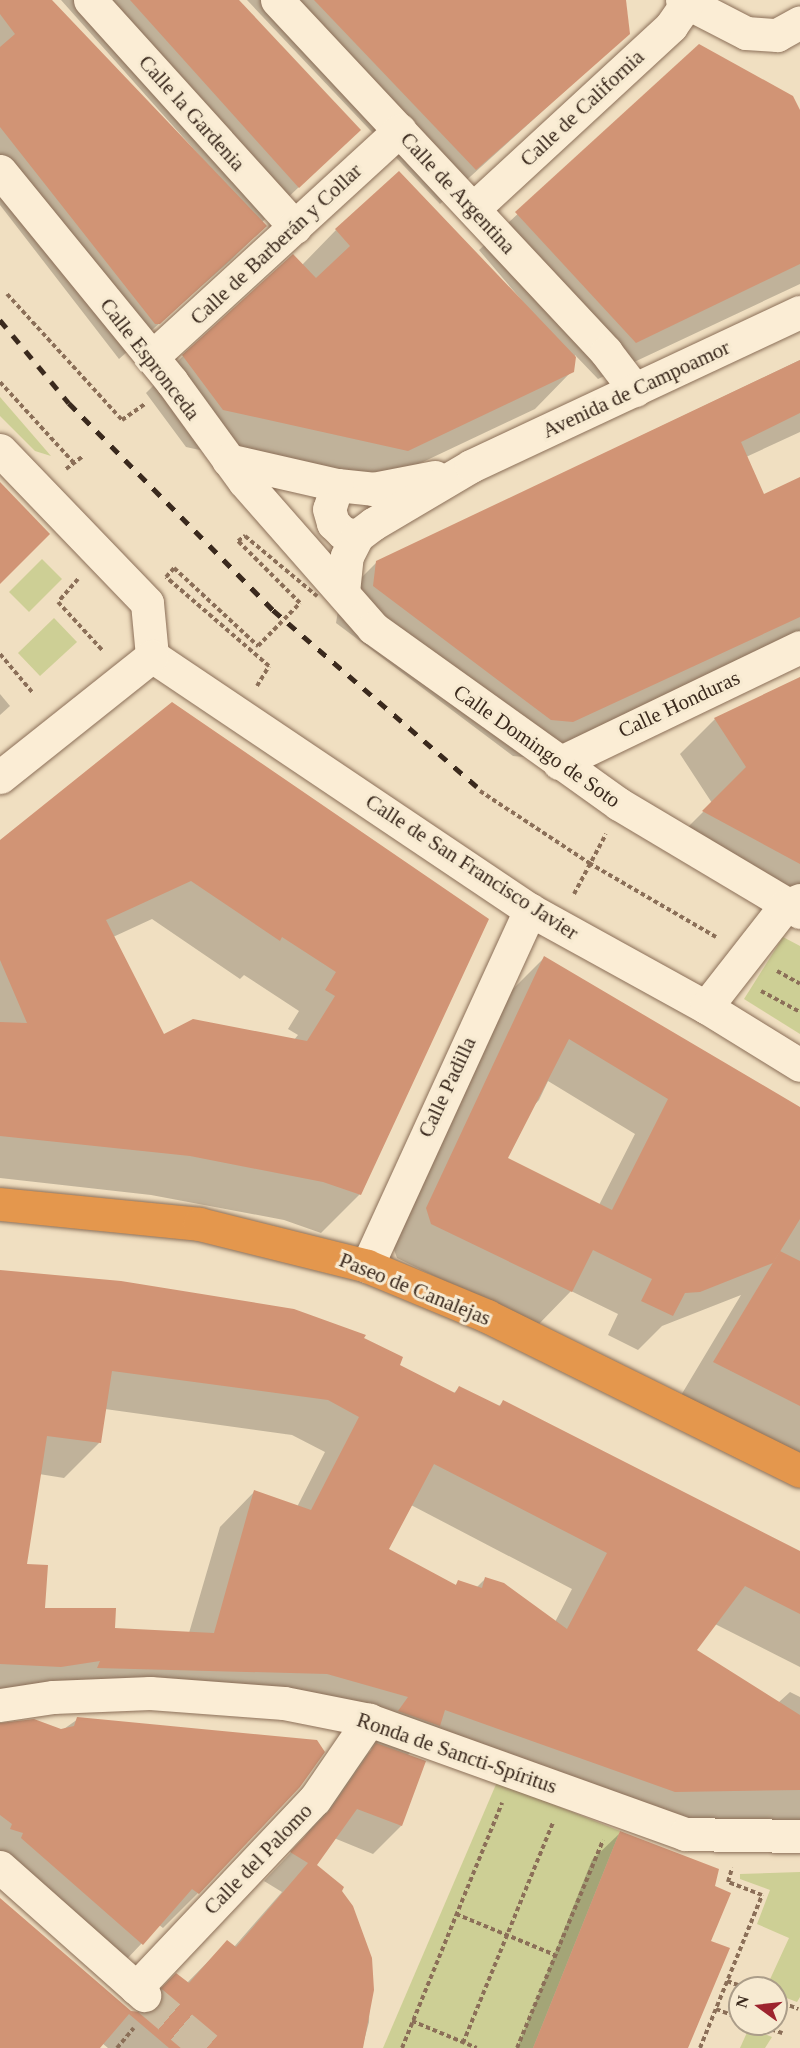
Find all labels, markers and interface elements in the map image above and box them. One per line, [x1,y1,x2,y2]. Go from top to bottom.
street label: Calle de California [515,44,649,172]
street label: Calle la Gardenia [133,50,251,176]
street label: Calle de Argentina [395,127,521,259]
street label: Calle de Barberán y Collar [185,158,367,330]
street label: Calle Espronceda [95,293,205,425]
street label: Avenida de Campoamor [538,335,734,443]
street label: Calle Honduras [614,665,744,743]
street label: Calle Domingo de Soto [449,679,625,813]
street label: Calle de San Francisco Javier [361,789,583,945]
street label: Calle Padilla [413,1033,481,1141]
street label: Paseo de Canalejas [336,1247,494,1331]
street label: Ronda de Sancti-Spíritus [354,1707,560,1799]
street label: Calle del Palomo [199,1798,317,1920]
north arrow [728,1976,788,2036]
text: N [732,1994,752,2010]

